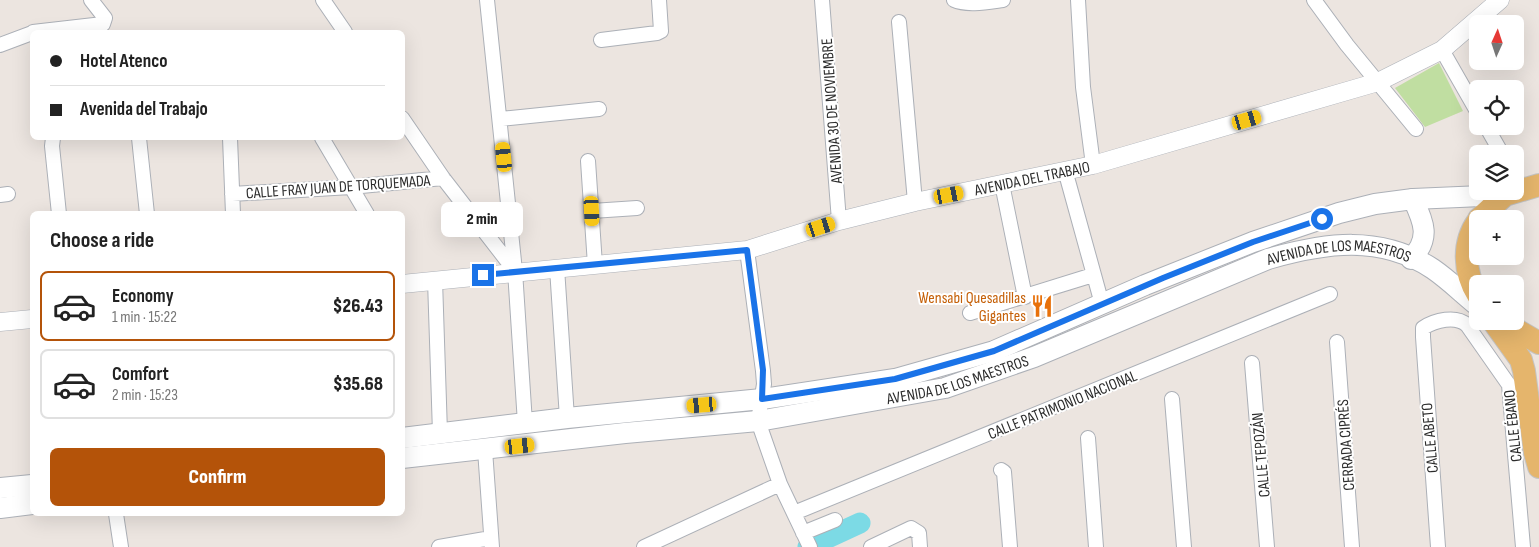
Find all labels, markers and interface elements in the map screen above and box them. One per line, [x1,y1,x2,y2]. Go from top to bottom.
north arrow [1469,15,1524,70]
map controls [1469,15,1524,330]
street label: AVENIDA 30 DE NOVIEMBRE [818,38,847,185]
text: Hotel Atenco [80,50,167,73]
button: locate [1469,80,1524,135]
text: Avenida del Trabajo [80,98,208,121]
car [1230,109,1263,131]
car [494,141,513,173]
button: layers [1469,145,1524,200]
street label: AVENIDA DEL TRABAJO [972,158,1092,201]
street label: CALLE FRAY JUAN DE TORQUEMADA [245,172,431,203]
car [932,185,965,205]
car [583,196,600,226]
callout: 2 min [442,202,524,238]
route start [1311,208,1333,230]
text: 2 min [466,210,498,229]
button: + [1469,210,1524,265]
car [804,215,837,239]
text: Choose a ride [50,227,154,254]
street label: AVENIDA DE LOS MAESTROS [1264,237,1414,270]
route end [472,264,494,286]
button: − [1469,275,1524,330]
icon: car [52,284,97,329]
text: Economy [112,285,174,308]
place label: Wensabi Quesadillas Gigantes [918,289,1026,326]
restaurant icon: Wensabi Quesadillas Gigantes [1029,293,1055,319]
text: $26.43 [333,295,383,318]
text: 1 min · 15:22 [112,308,177,327]
street label: AVENIDA DE LOS MAESTROS [884,352,1031,409]
icon: car [52,362,97,407]
text: Comfort [112,363,169,386]
street label: CALLE PATRIMONIO NACIONAL [985,367,1140,444]
text: $35.68 [333,373,383,396]
text: 2 min · 15:23 [112,386,178,405]
street label: CALLE ÉBANO [1500,389,1527,463]
car [686,396,717,414]
street label: CERRADA CIPRÉS [1334,398,1359,491]
street label: CALLE ABETO [1418,402,1443,474]
street label: CALLE TEPOZÁN [1248,412,1275,498]
car [504,437,535,455]
button: Confirm [50,448,385,506]

